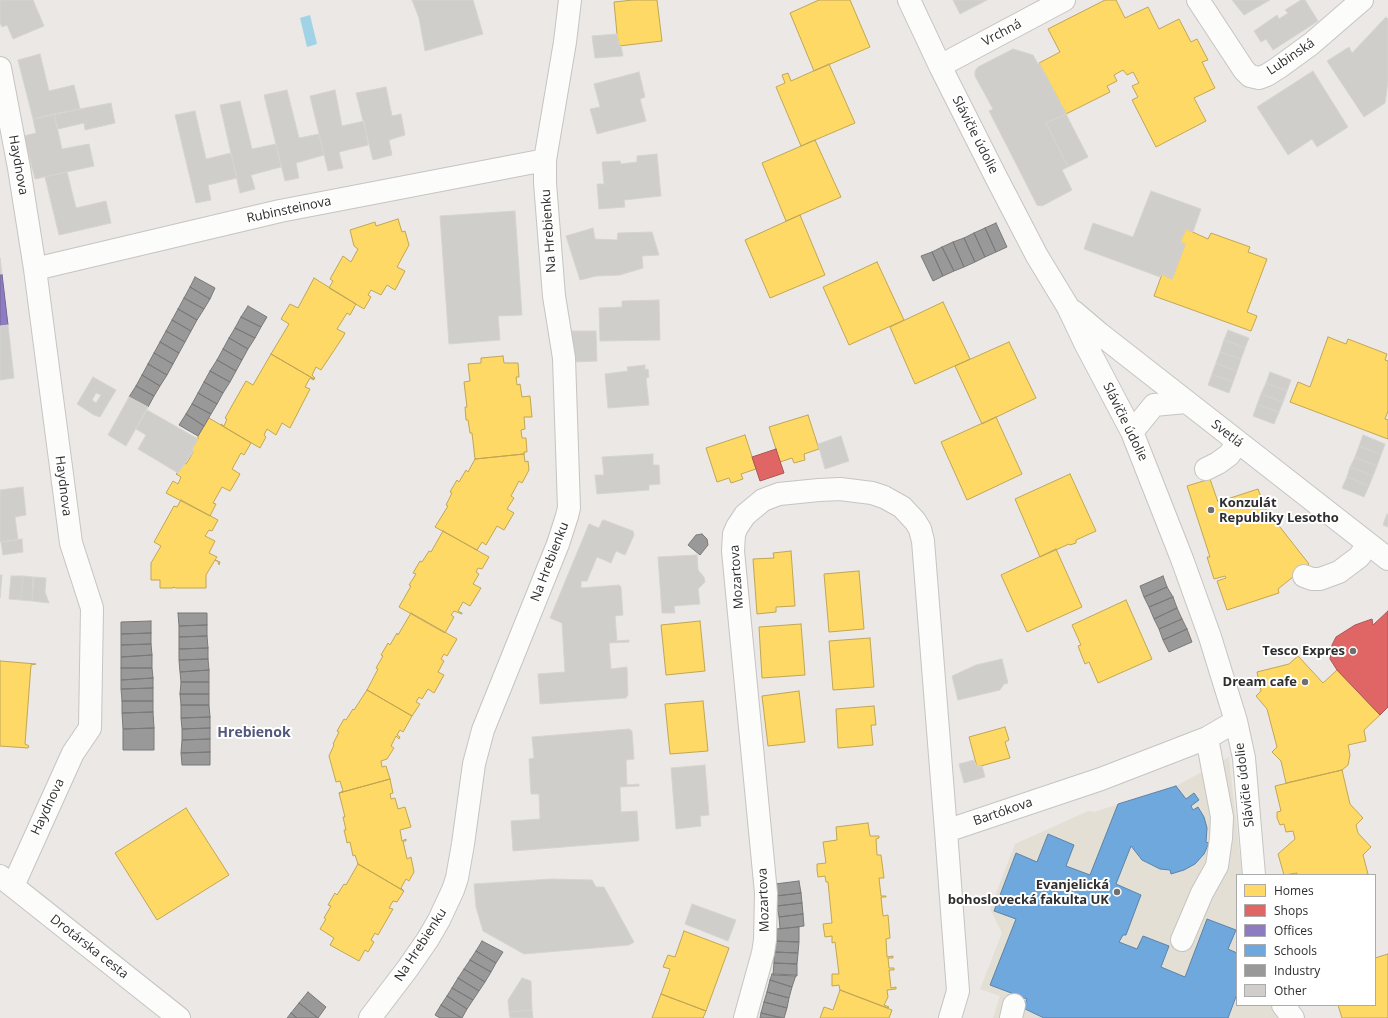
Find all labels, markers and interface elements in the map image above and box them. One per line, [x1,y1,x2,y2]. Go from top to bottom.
street label: Vrchná [980,16,1024,50]
street label: Lubinská [1264,35,1318,79]
street label: Slávičie údolie [949,93,1001,177]
street label: Haydnova [5,134,31,196]
street label: Na Hrebienku [538,189,560,273]
street label: Rubinsteinova [245,193,333,227]
street label: Slávičie údolie [1099,380,1151,464]
street label: Svetlá [1208,417,1246,451]
street label: Haydnova [52,455,74,517]
place label: Konzulát Republiky Lesotho [1219,495,1339,526]
marker: Konzulát Republiky Lesotho [1206,505,1216,515]
street label: Na Hrebienku [528,520,572,604]
street label: Mozartova [727,544,747,610]
place label: Tesco Expres [1262,643,1345,659]
marker: Tesco Expres [1348,646,1358,656]
place label: Dream cafe [1223,674,1297,690]
marker: Dream cafe [1300,677,1310,687]
district label: Hrebienok [217,725,291,741]
street label: Slávičie údolie [1232,742,1258,828]
street label: Haydnova [28,776,68,838]
street label: Bartókova [971,795,1035,829]
street label: Mozartova [755,868,773,932]
legend [1236,874,1376,1006]
place label: Evanjelická bohoslovecká fakulta UK [948,877,1109,908]
text: Homes [1274,882,1314,899]
marker: Evanjelická bohoslovecká fakulta UK [1112,887,1122,897]
text: Shops [1274,902,1308,919]
street label: Na Hrebienku [392,906,450,984]
street label: Drotárska cesta [47,912,131,982]
text: Offices [1274,922,1313,939]
text: Schools [1274,942,1317,959]
text: Industry [1274,962,1320,979]
text: Other [1274,982,1307,999]

